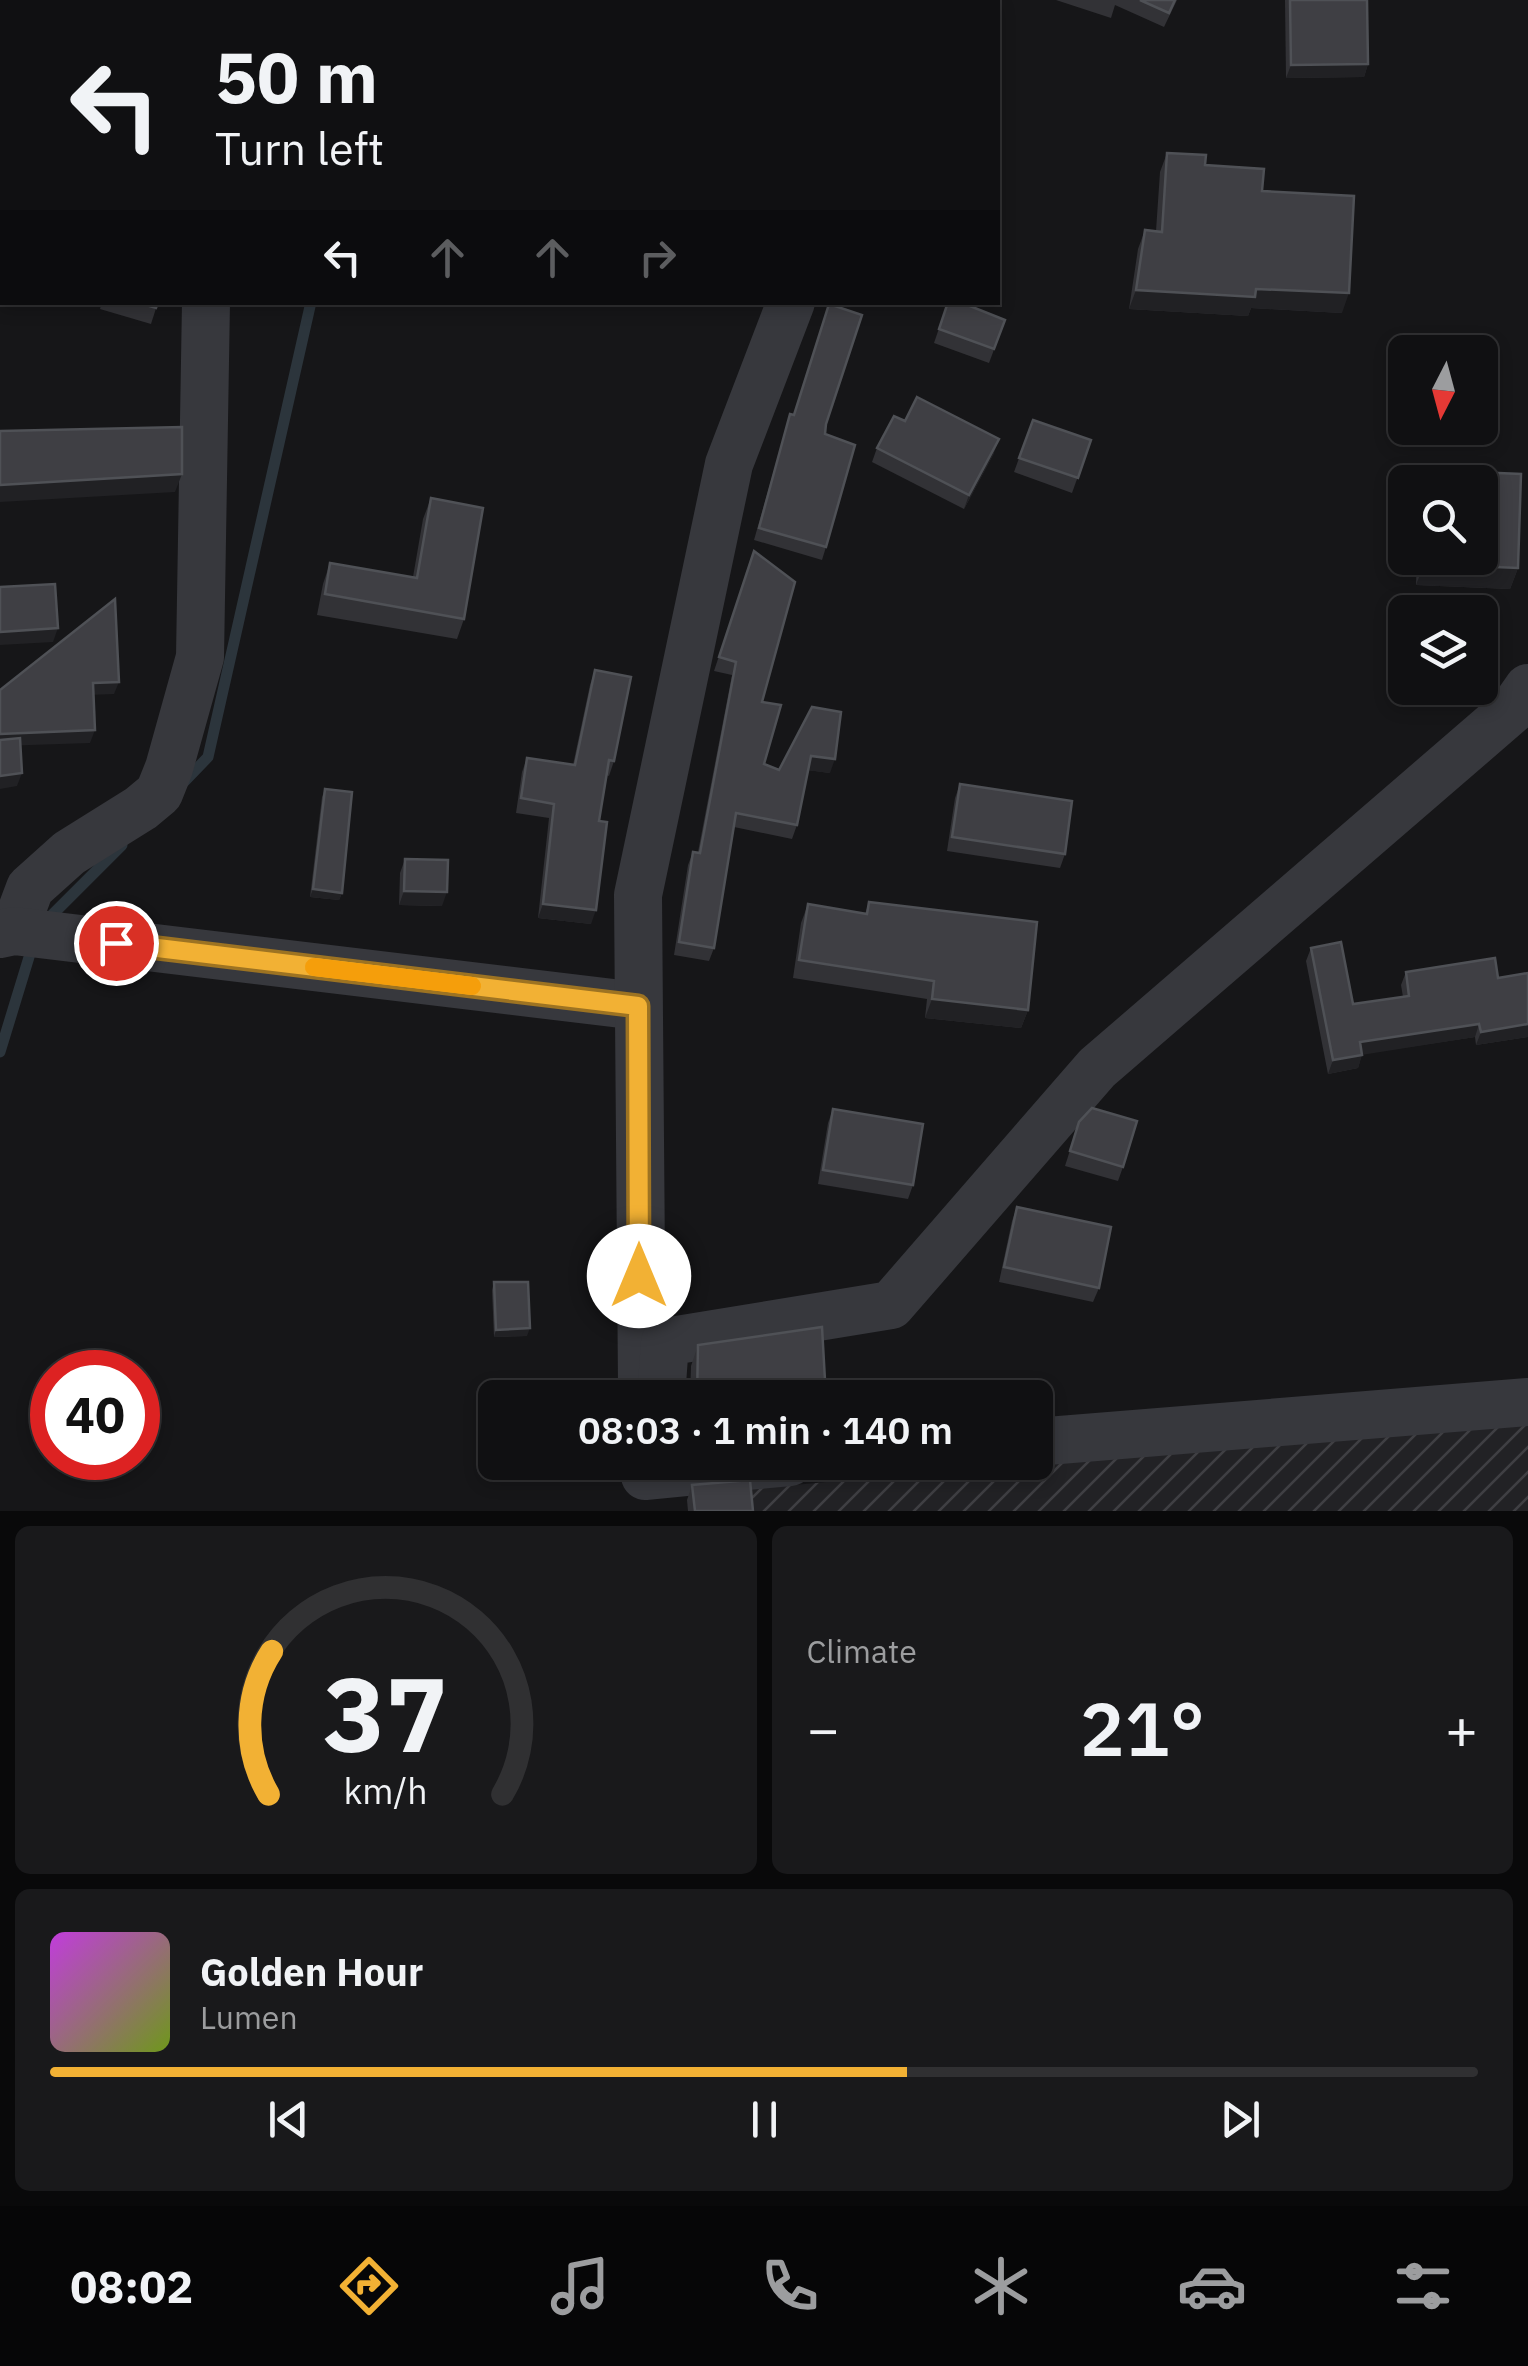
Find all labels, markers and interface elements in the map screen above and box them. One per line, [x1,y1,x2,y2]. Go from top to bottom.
text: 50 m [215,31,378,122]
icon: left [50,40,180,170]
text: Turn left [215,119,384,177]
icon: left [315,230,370,285]
icon: ahead [420,230,475,285]
icon: ahead [525,230,580,285]
icon: right [630,230,685,285]
north arrow [1388,335,1498,445]
map controls [1388,335,1498,705]
button: search [1388,465,1498,575]
button: layers [1388,595,1498,705]
pin [74,901,159,986]
icon: arrive [89,916,144,971]
position arrow [587,1224,691,1328]
speed limit sign: 40 [30,1350,160,1480]
text: 08:03 · 1 min · 140 m [578,1405,953,1454]
text: Climate [807,1630,917,1672]
text: 37 [323,1645,448,1781]
text: 21° [1080,1679,1205,1777]
text: − [807,1693,840,1764]
text: + [1445,1693,1478,1764]
text: km/h [344,1767,428,1814]
text: Golden Hour [200,1947,423,1996]
text: Lumen [200,1996,298,2038]
icon: previous [261,2092,316,2147]
icon: pause [737,2092,792,2147]
icon: next [1213,2092,1268,2147]
icon: directions [334,2251,404,2321]
icon: music [545,2251,615,2321]
icon: phone [755,2251,825,2321]
icon: climate [966,2251,1036,2321]
icon: car [1177,2251,1247,2321]
icon: filters [1388,2251,1458,2321]
text: 08:02 [70,2257,193,2315]

